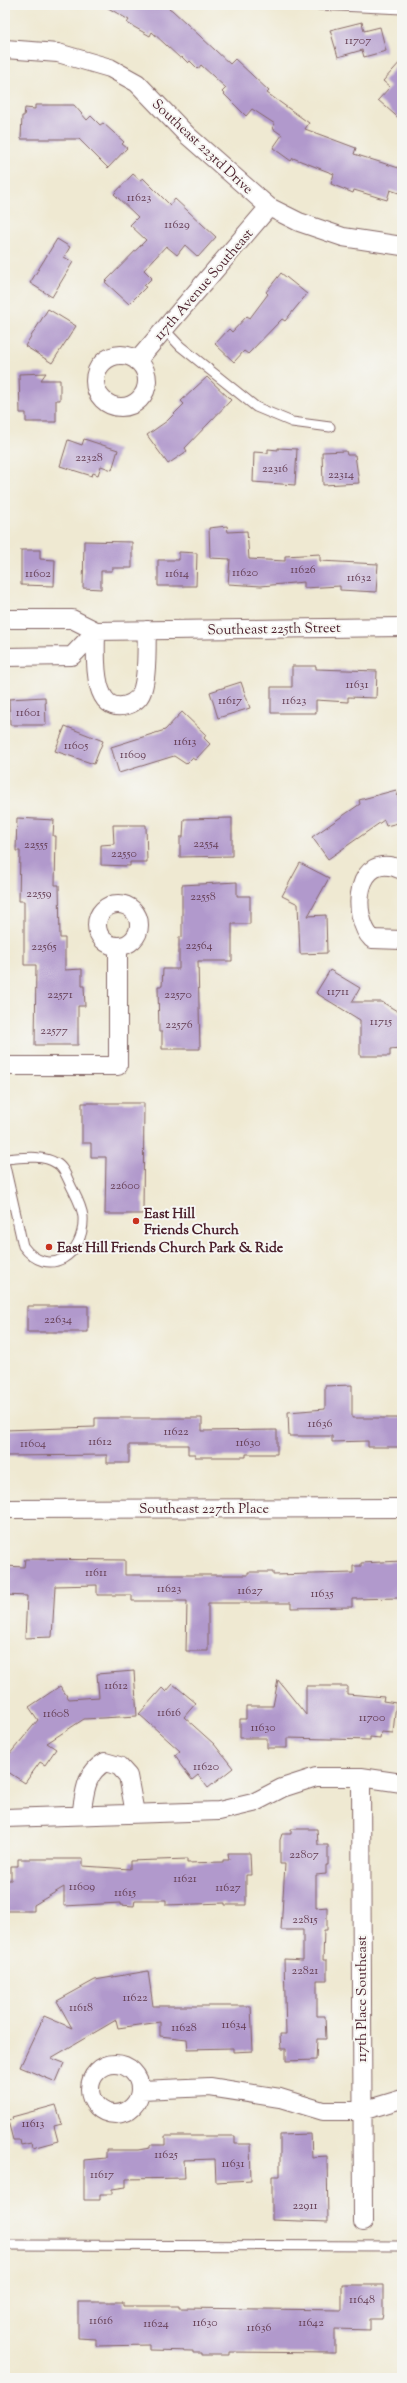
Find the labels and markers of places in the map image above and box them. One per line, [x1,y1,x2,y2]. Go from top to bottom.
place label: East Hill Friends Church [144,1205,240,1241]
marker: East Hill Friends Church [131,1216,141,1226]
place label: East Hill Friends Church Park & Ride [57,1239,284,1259]
marker: East Hill Friends Church Park & Ride [44,1242,54,1252]

